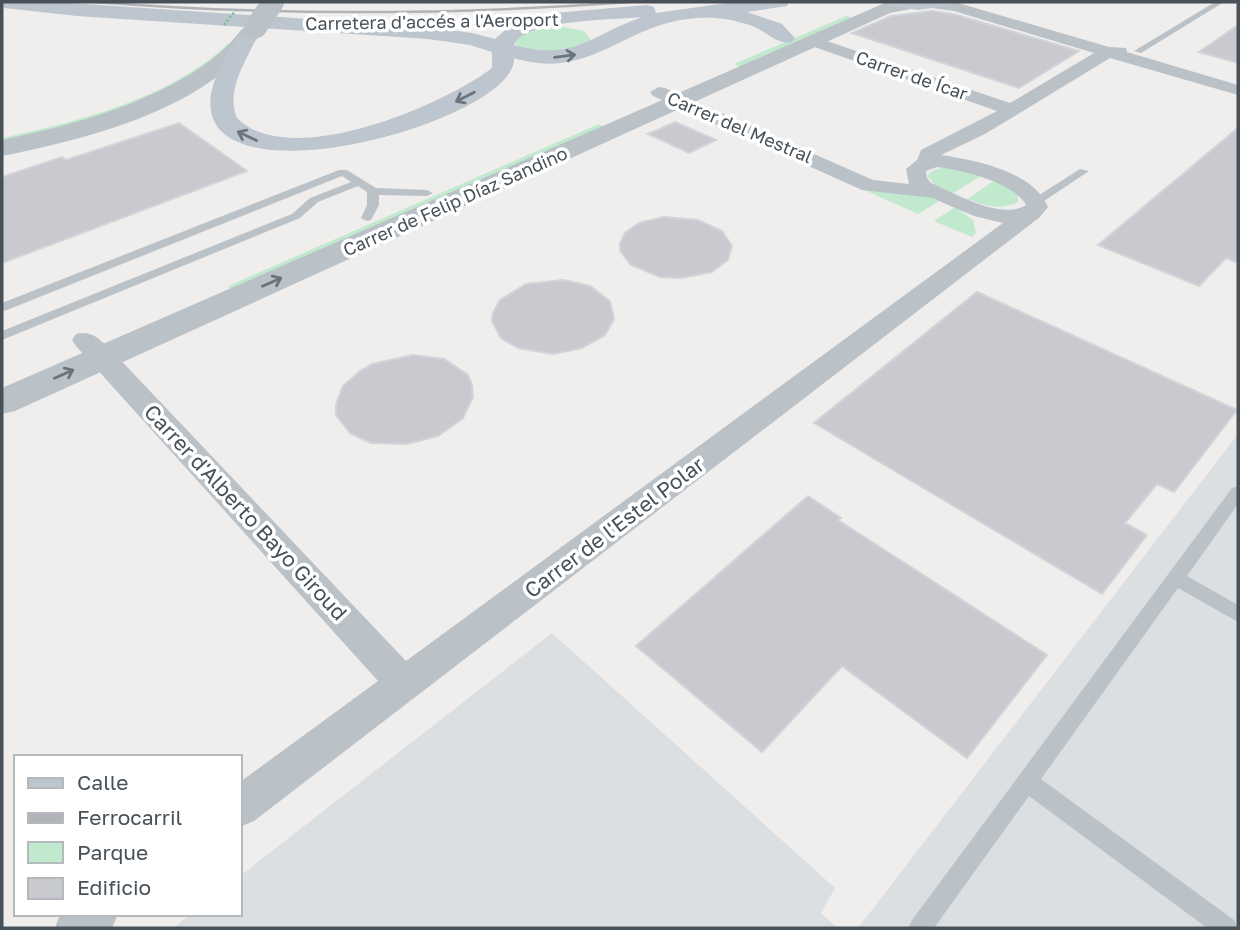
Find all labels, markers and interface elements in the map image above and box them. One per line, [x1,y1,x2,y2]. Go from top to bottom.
street label: Carretera d'accés a l'Aeroport [305,8,559,34]
street label: Carrer de Ícar [853,46,971,104]
one-way arrow [553,50,576,63]
street label: Carrer del Mestral [664,87,816,168]
one-way arrow [455,91,476,105]
one-way arrow [237,129,258,142]
street label: Carrer de Felip Díaz Sandino [339,141,571,261]
one-way arrow [261,275,282,288]
one-way arrow [53,367,74,380]
street label: Carrer d'Alberto Bayo Giroud [139,399,353,625]
street label: Carrer de l'Estel Polar [519,451,709,603]
legend [14,755,242,916]
text: Calle [77,769,129,795]
text: Ferrocarril [77,804,182,830]
text: Parque [77,839,148,865]
text: Edificio [77,874,151,900]

